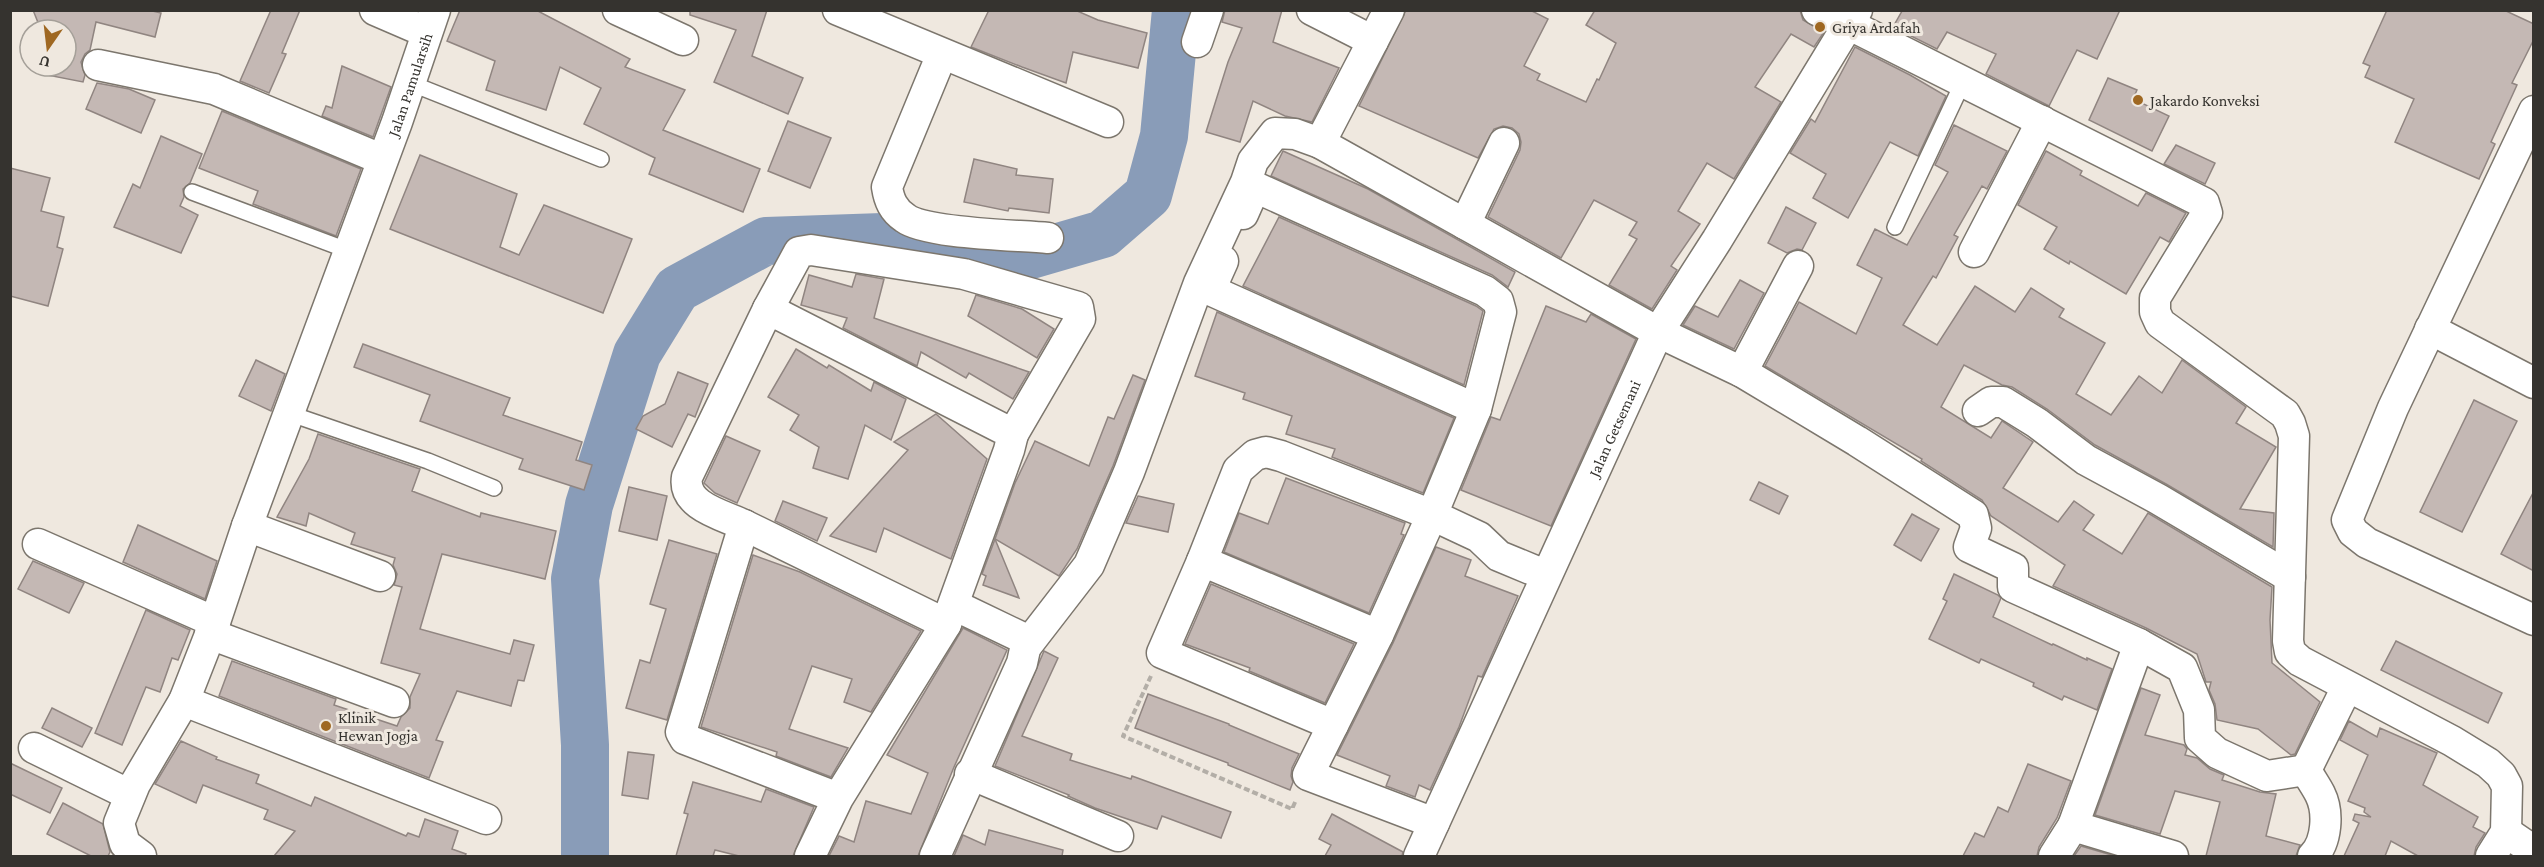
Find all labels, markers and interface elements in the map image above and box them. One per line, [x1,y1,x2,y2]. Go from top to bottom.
north arrow [18,18,78,78]
place label: Griya Ardafah [1832,19,1921,37]
marker: Griya Ardafah [1813,20,1827,34]
street label: Jalan Pamularsih [384,30,436,141]
text: U [37,52,52,72]
place label: Jakardo Konveksi [2148,92,2260,110]
marker: Jakardo Konveksi [2131,93,2145,107]
street label: Jalan Getsemani [1584,378,1644,482]
place label: Klinik Hewan Jogja [338,709,419,745]
marker: Klinik Hewan Jogja [319,719,333,733]

